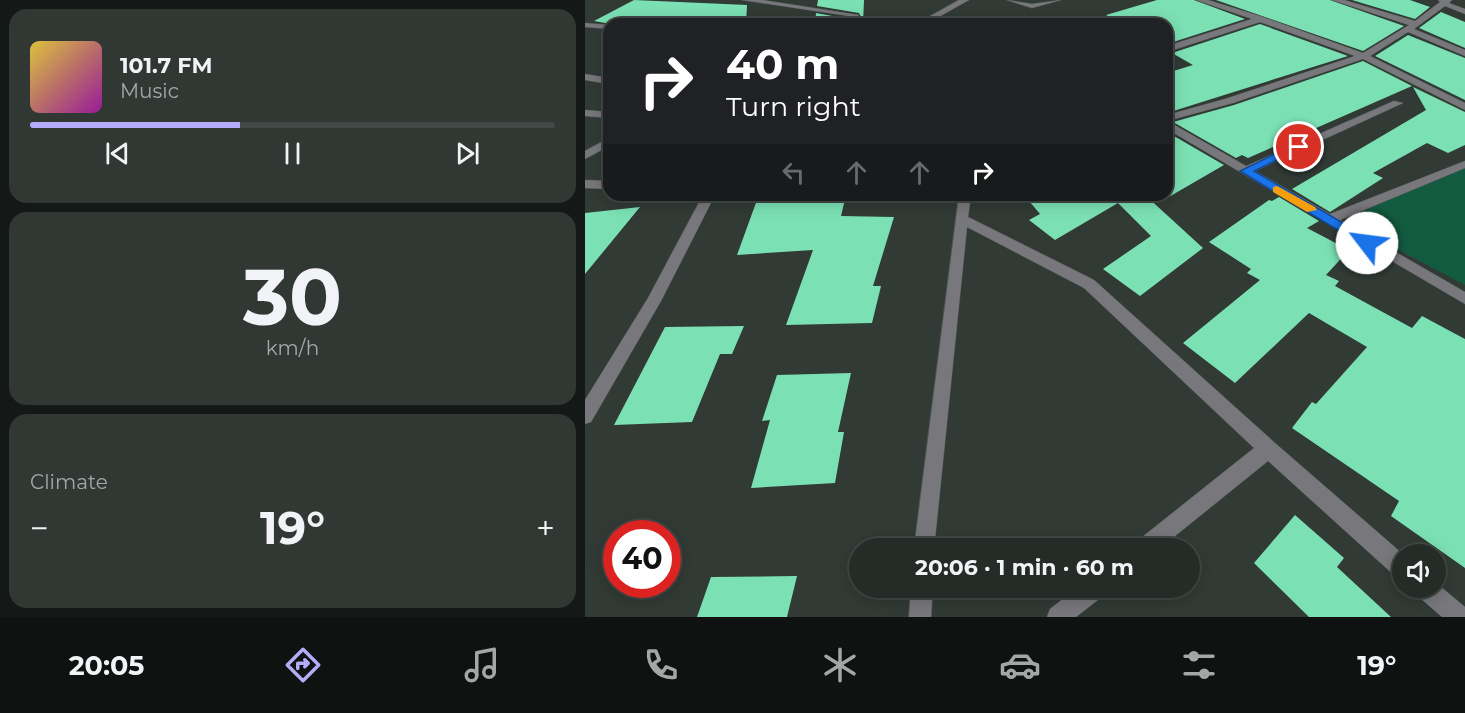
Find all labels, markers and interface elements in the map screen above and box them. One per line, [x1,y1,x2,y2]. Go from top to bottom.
text: 40 m [726,38,839,90]
icon: right [627,42,705,120]
text: 101.7 FM [120,52,212,79]
text: Music [120,79,179,103]
text: Turn right [726,90,861,123]
pin [1273,121,1324,172]
icon: arrive [1282,130,1315,163]
icon: previous [101,137,134,170]
icon: pause [276,137,309,170]
icon: next [451,137,484,170]
icon: left [777,156,810,189]
icon: ahead [840,156,873,189]
icon: ahead [903,156,936,189]
icon: right [966,156,999,189]
position arrow [1335,211,1399,275]
text: 30 [243,249,342,345]
text: km/h [266,336,319,360]
text: Climate [30,470,108,494]
text: 19° [260,500,325,555]
text: − [30,508,49,548]
text: + [536,508,555,548]
speed limit sign: 40 [603,520,681,598]
map controls [1392,544,1446,598]
button: sound [1392,544,1446,598]
text: 20:06 · 1 min · 60 m [915,554,1134,581]
icon: directions [282,644,324,686]
icon: music [461,644,503,686]
icon: phone [640,644,682,686]
icon: climate [819,644,861,686]
icon: car [999,644,1041,686]
icon: filters [1178,644,1220,686]
text: 20:05 [69,649,144,682]
text: 19° [1357,649,1396,682]

